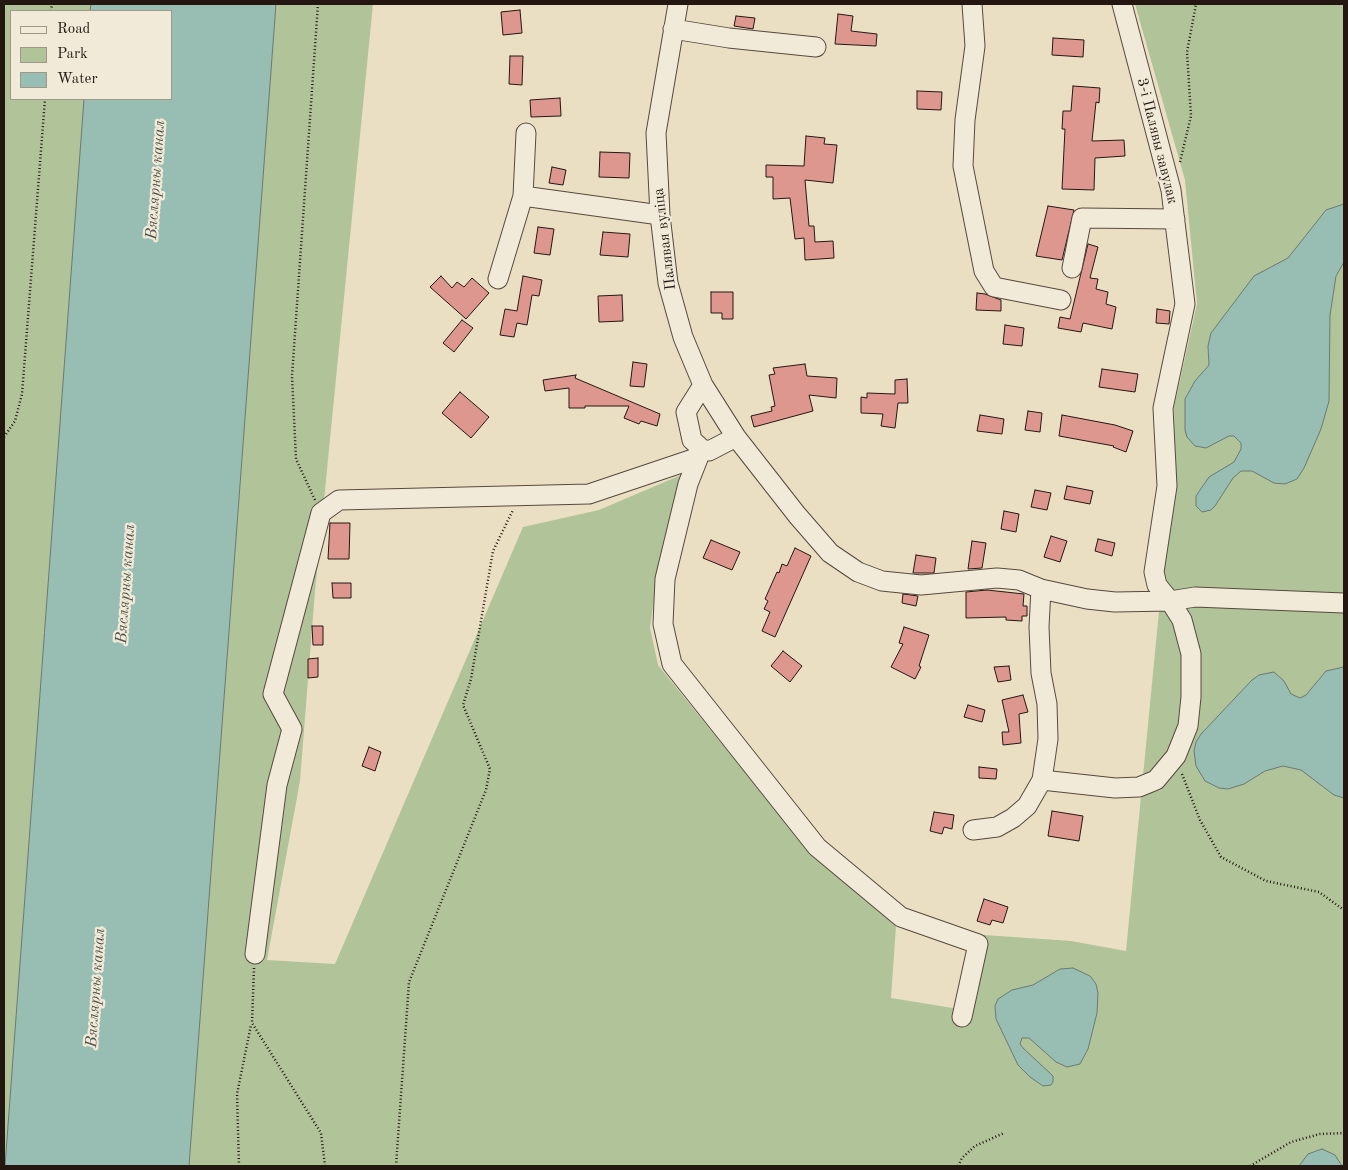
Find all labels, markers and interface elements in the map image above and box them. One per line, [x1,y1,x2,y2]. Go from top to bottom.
legend [10,10,172,100]
text: Road [57,22,90,37]
text: Park [57,47,88,62]
text: Water [57,72,98,87]
street label: 3-і Палявы завулак [1133,76,1181,206]
water label: Вяслярны канал [142,120,170,240]
street label: Палявая вуліца [650,187,680,291]
water label: Вяслярны канал [112,524,140,644]
water label: Вяслярны канал [82,928,110,1048]

